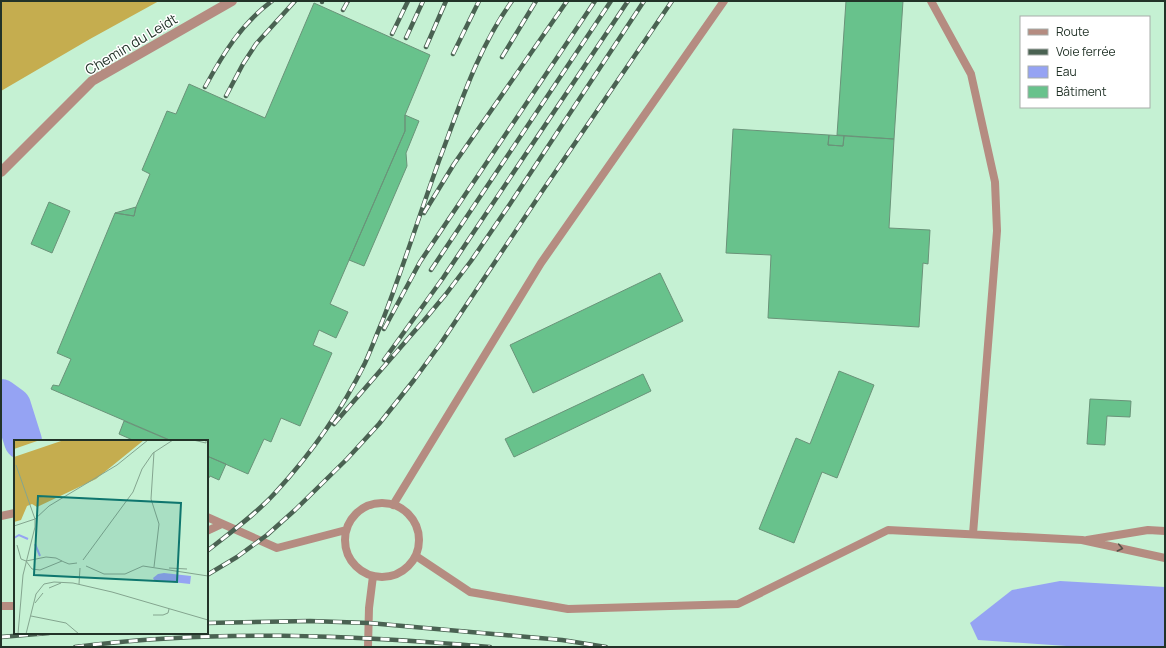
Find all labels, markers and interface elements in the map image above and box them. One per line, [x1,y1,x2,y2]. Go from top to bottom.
street label: Chemin du Leidt [81,9,181,79]
legend [1020,16,1150,108]
text: Route [1056,23,1089,40]
text: Voie ferrée [1056,43,1116,60]
text: Eau [1056,63,1077,80]
text: Bâtiment [1056,83,1107,100]
inset map [14,440,208,634]
one-way arrow [1117,544,1123,552]

